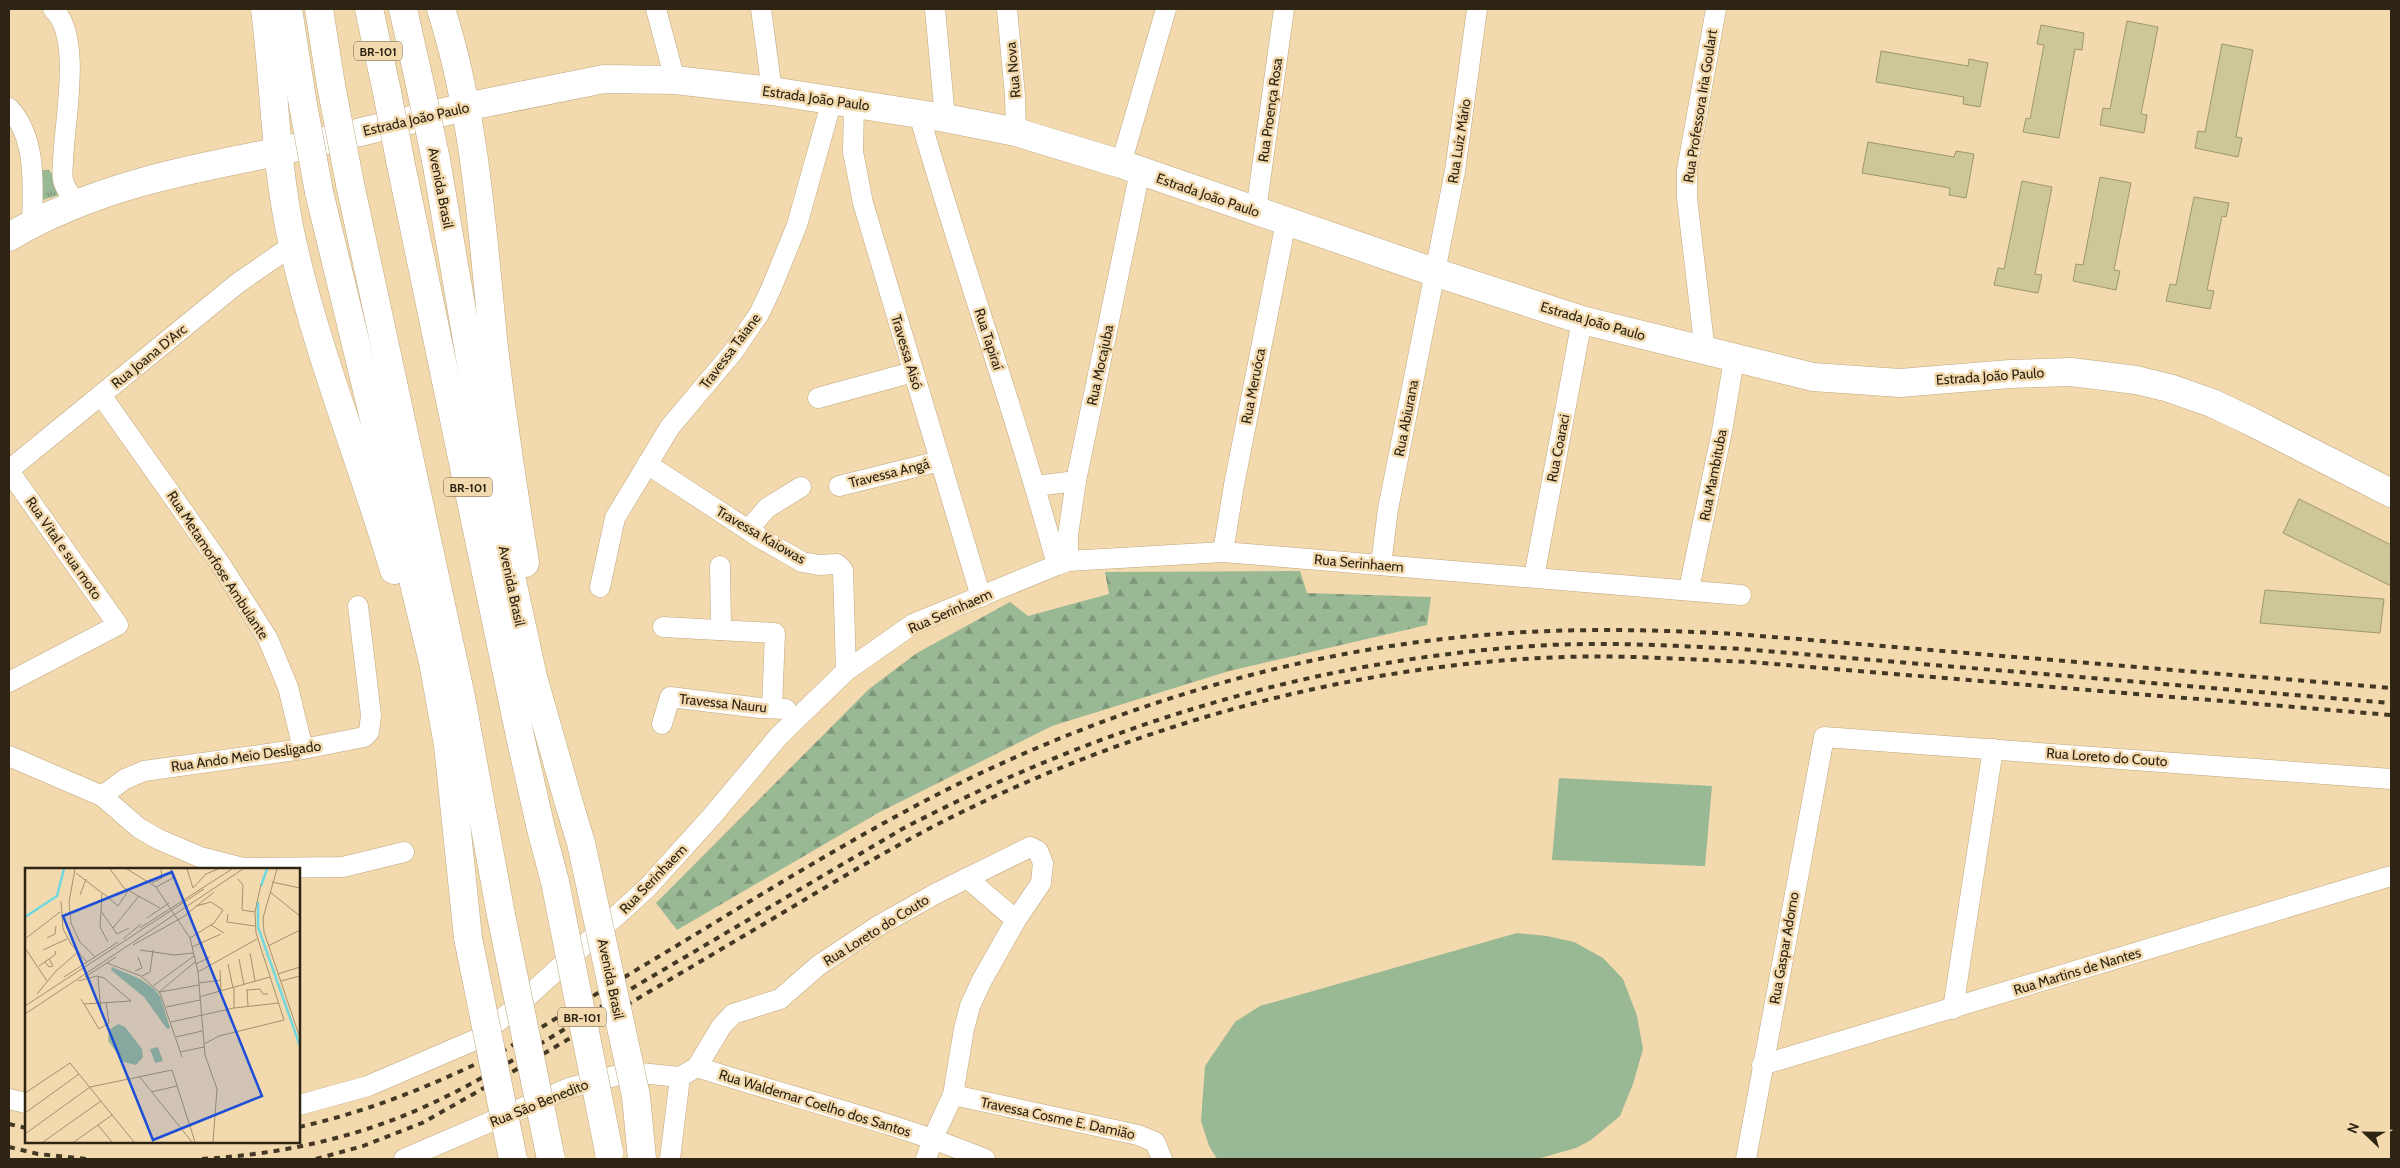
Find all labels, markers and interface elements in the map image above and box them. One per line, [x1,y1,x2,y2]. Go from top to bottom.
street label: Rua Professora Iria Goulart [1679,28,1721,184]
road number: BR-101 [354,41,402,60]
street label: Rua Nova [1002,41,1024,99]
street label: Rua Proença Rosa [1254,57,1286,163]
street label: Estrada João Paulo [761,82,871,114]
street label: Rua Luiz Mário [1443,97,1475,185]
street label: Estrada João Paulo [361,98,471,140]
street label: Avenida Brasil [424,146,458,231]
street label: Estrada João Paulo [1154,169,1262,221]
street label: Estrada João Paulo [1538,297,1648,345]
street label: Rua Tapiraí [971,306,1007,372]
street label: Travessa Taiane [696,309,764,393]
street label: Travessa Aisó [887,312,927,392]
street label: Rua Joana D'Arc [108,320,190,392]
street label: Rua Mocajuba [1083,323,1117,407]
street label: Rua Meruóca [1237,347,1269,425]
street label: Estrada João Paulo [1935,363,2045,389]
street label: Rua Abiurana [1390,378,1422,458]
street label: Rua Coaraci [1543,413,1573,483]
street label: Rua Mambituba [1695,427,1731,522]
street label: Travessa Angá [847,454,931,492]
road number: BR-101 [444,478,492,497]
street label: Rua Metamorfose Ambulante [163,487,273,643]
street label: Rua Vital e sua moto [22,493,106,603]
street label: Travessa Kaiowas [713,502,809,568]
street label: Avenida Brasil [495,544,529,629]
street label: Rua Serinhaem [1313,550,1405,576]
street label: Rua Serinhaem [905,585,995,637]
street label: Travessa Nauru [678,689,768,717]
street label: Rua Ando Meio Desligado [170,737,322,775]
street label: Rua Loreto do Couto [2046,744,2168,770]
street label: Rua Serinhaem [615,840,691,918]
inset map [25,868,300,1143]
street label: Rua Loreto do Couto [820,890,933,970]
street label: Rua Gaspar Adorno [1765,890,1803,1005]
street label: Avenida Brasil [594,937,628,1022]
street label: Rua Martins de Nantes [2011,943,2143,999]
road number: BR-101 [558,1008,606,1026]
street label: Rua Waldemar Coelho dos Santos [717,1065,913,1141]
street label: Rua Sāo Benedito [487,1075,591,1131]
street label: Travessa Cosme E. Damião [979,1093,1137,1143]
north arrow [2340,1108,2390,1158]
text: N [2343,1120,2363,1136]

